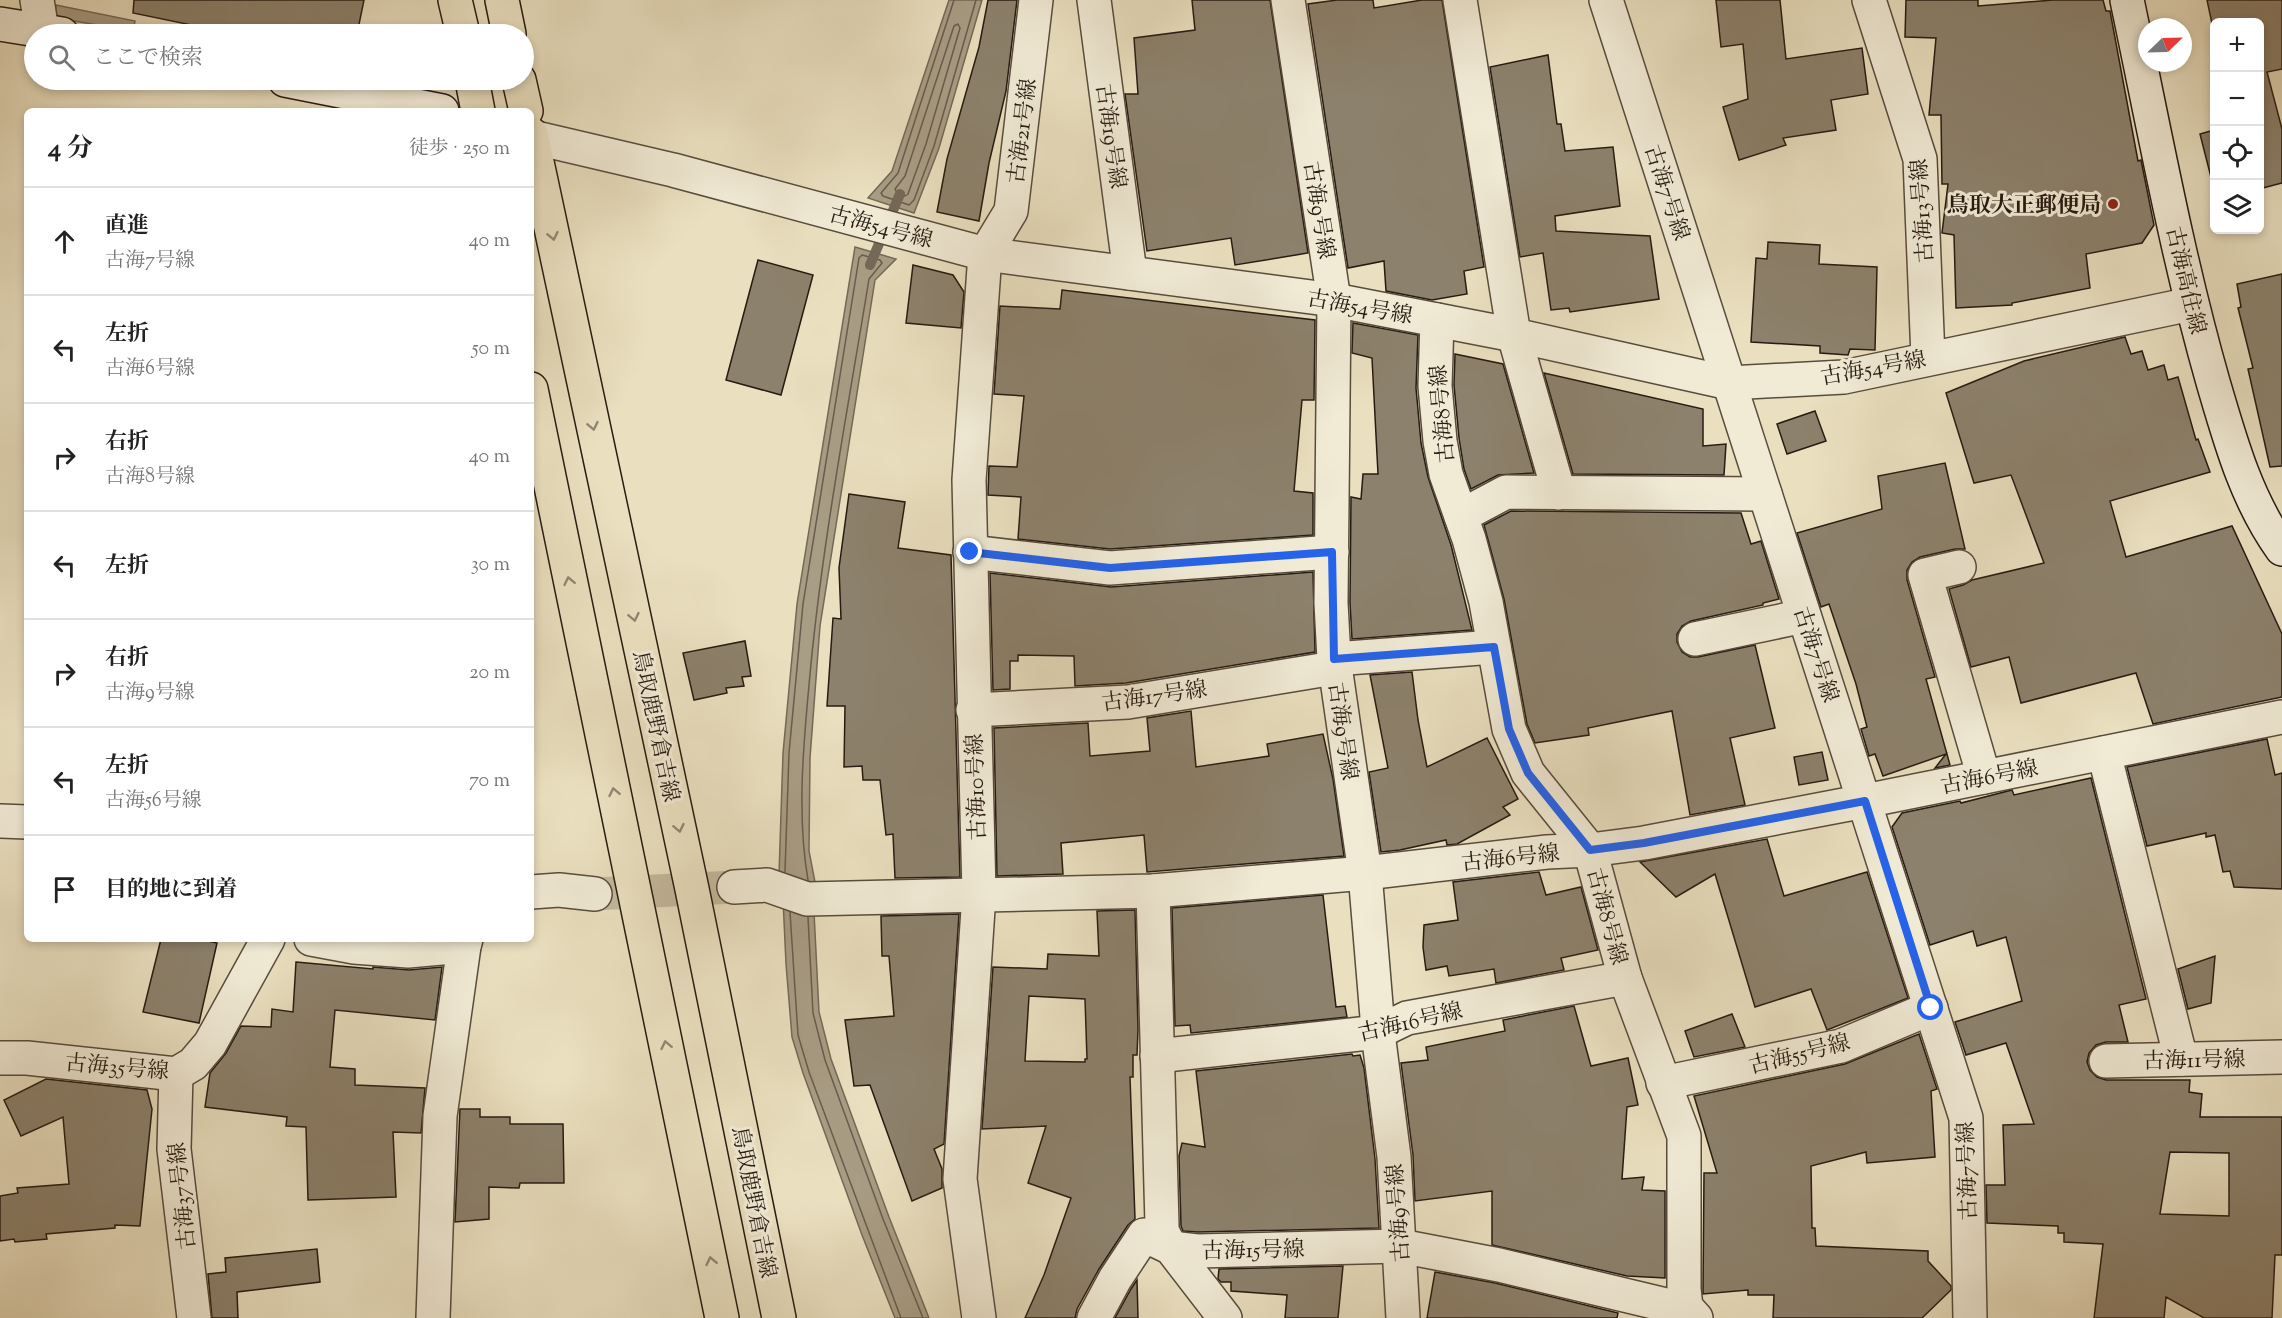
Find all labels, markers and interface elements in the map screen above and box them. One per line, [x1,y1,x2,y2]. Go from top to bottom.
north arrow [2138,18,2192,72]
map controls [2210,18,2264,234]
button: + [2210,18,2264,72]
search box [24,24,534,90]
icon: search [45,41,78,74]
text: ここで検索 [93,43,203,75]
button: − [2210,72,2264,126]
street label: 古海21号線 [1002,77,1046,186]
street label: 古海19号線 [1086,82,1132,191]
button: locate [2210,126,2264,180]
text: 4 分 [48,131,93,168]
text: 徒歩 · 250 m [409,135,510,164]
street label: 古海7号線 [1635,141,1696,245]
street label: 古海13号線 [1904,158,1944,264]
street label: 古海9号線 [1294,159,1341,262]
button: layers [2210,180,2264,234]
place label: 鳥取大正郵便局 [1947,191,2101,223]
marker: 鳥取大正郵便局 [2106,197,2120,211]
street label: 古海54号線 [825,200,936,258]
text: 直進 [105,211,149,243]
street label: 古海高住線 [2156,223,2212,338]
icon: ahead [48,225,81,258]
text: 40 m [469,227,510,256]
one-way arrow [545,230,558,240]
text: 古海7号線 [105,247,195,276]
street label: 古海54号線 [1304,284,1415,334]
text: 左折 [105,319,149,351]
icon: left [48,333,81,366]
text: 50 m [472,335,510,364]
street label: 古海54号線 [1818,345,1929,395]
text: 古海6号線 [105,355,195,384]
street label: 古海8号線 [1424,363,1464,464]
one-way arrow [586,421,599,431]
text: 右折 [105,427,149,459]
icon: right [48,441,81,474]
text: 40 m [469,443,510,472]
text: 古海8号線 [105,463,195,492]
route end [956,538,982,564]
icon: left [48,549,81,582]
text: 左折 [105,551,149,583]
text: 30 m [471,551,510,580]
one-way arrow [564,576,577,586]
street label: 古海7号線 [1784,603,1845,707]
one-way arrow [627,612,640,622]
text: 右折 [105,643,149,675]
street label: 鳥取鹿野倉吉線 [622,648,686,805]
icon: right [48,657,81,690]
text: 20 m [469,659,510,688]
street label: 古海17号線 [1099,675,1209,721]
text: 古海9号線 [105,679,195,708]
street label: 古海9号線 [1318,680,1364,783]
street label: 古海10号線 [960,733,996,841]
text: 左折 [105,751,149,783]
street label: 古海6号線 [1938,754,2041,804]
icon: left [48,765,81,798]
text: 70 m [469,767,510,796]
text: 古海56号線 [105,787,202,816]
one-way arrow [608,788,621,798]
one-way arrow [672,823,685,833]
street label: 古海6号線 [1459,839,1561,881]
street label: 古海8号線 [1577,865,1633,969]
icon: arrive [48,873,81,906]
text: 目的地に到着 [105,875,237,907]
route start [1917,994,1943,1020]
street label: 古海16号線 [1355,996,1466,1051]
street label: 古海55号線 [1746,1028,1854,1084]
one-way arrow [661,1040,674,1050]
street label: 古海11号線 [2142,1045,2246,1079]
street label: 古海35号線 [63,1048,170,1089]
street label: 古海7号線 [1951,1121,1987,1221]
street label: 鳥取鹿野倉吉線 [722,1124,782,1281]
street label: 古海37号線 [162,1140,206,1251]
street label: 古海9号線 [1381,1162,1419,1263]
street label: 古海15号線 [1201,1235,1305,1269]
one-way arrow [705,1256,718,1266]

